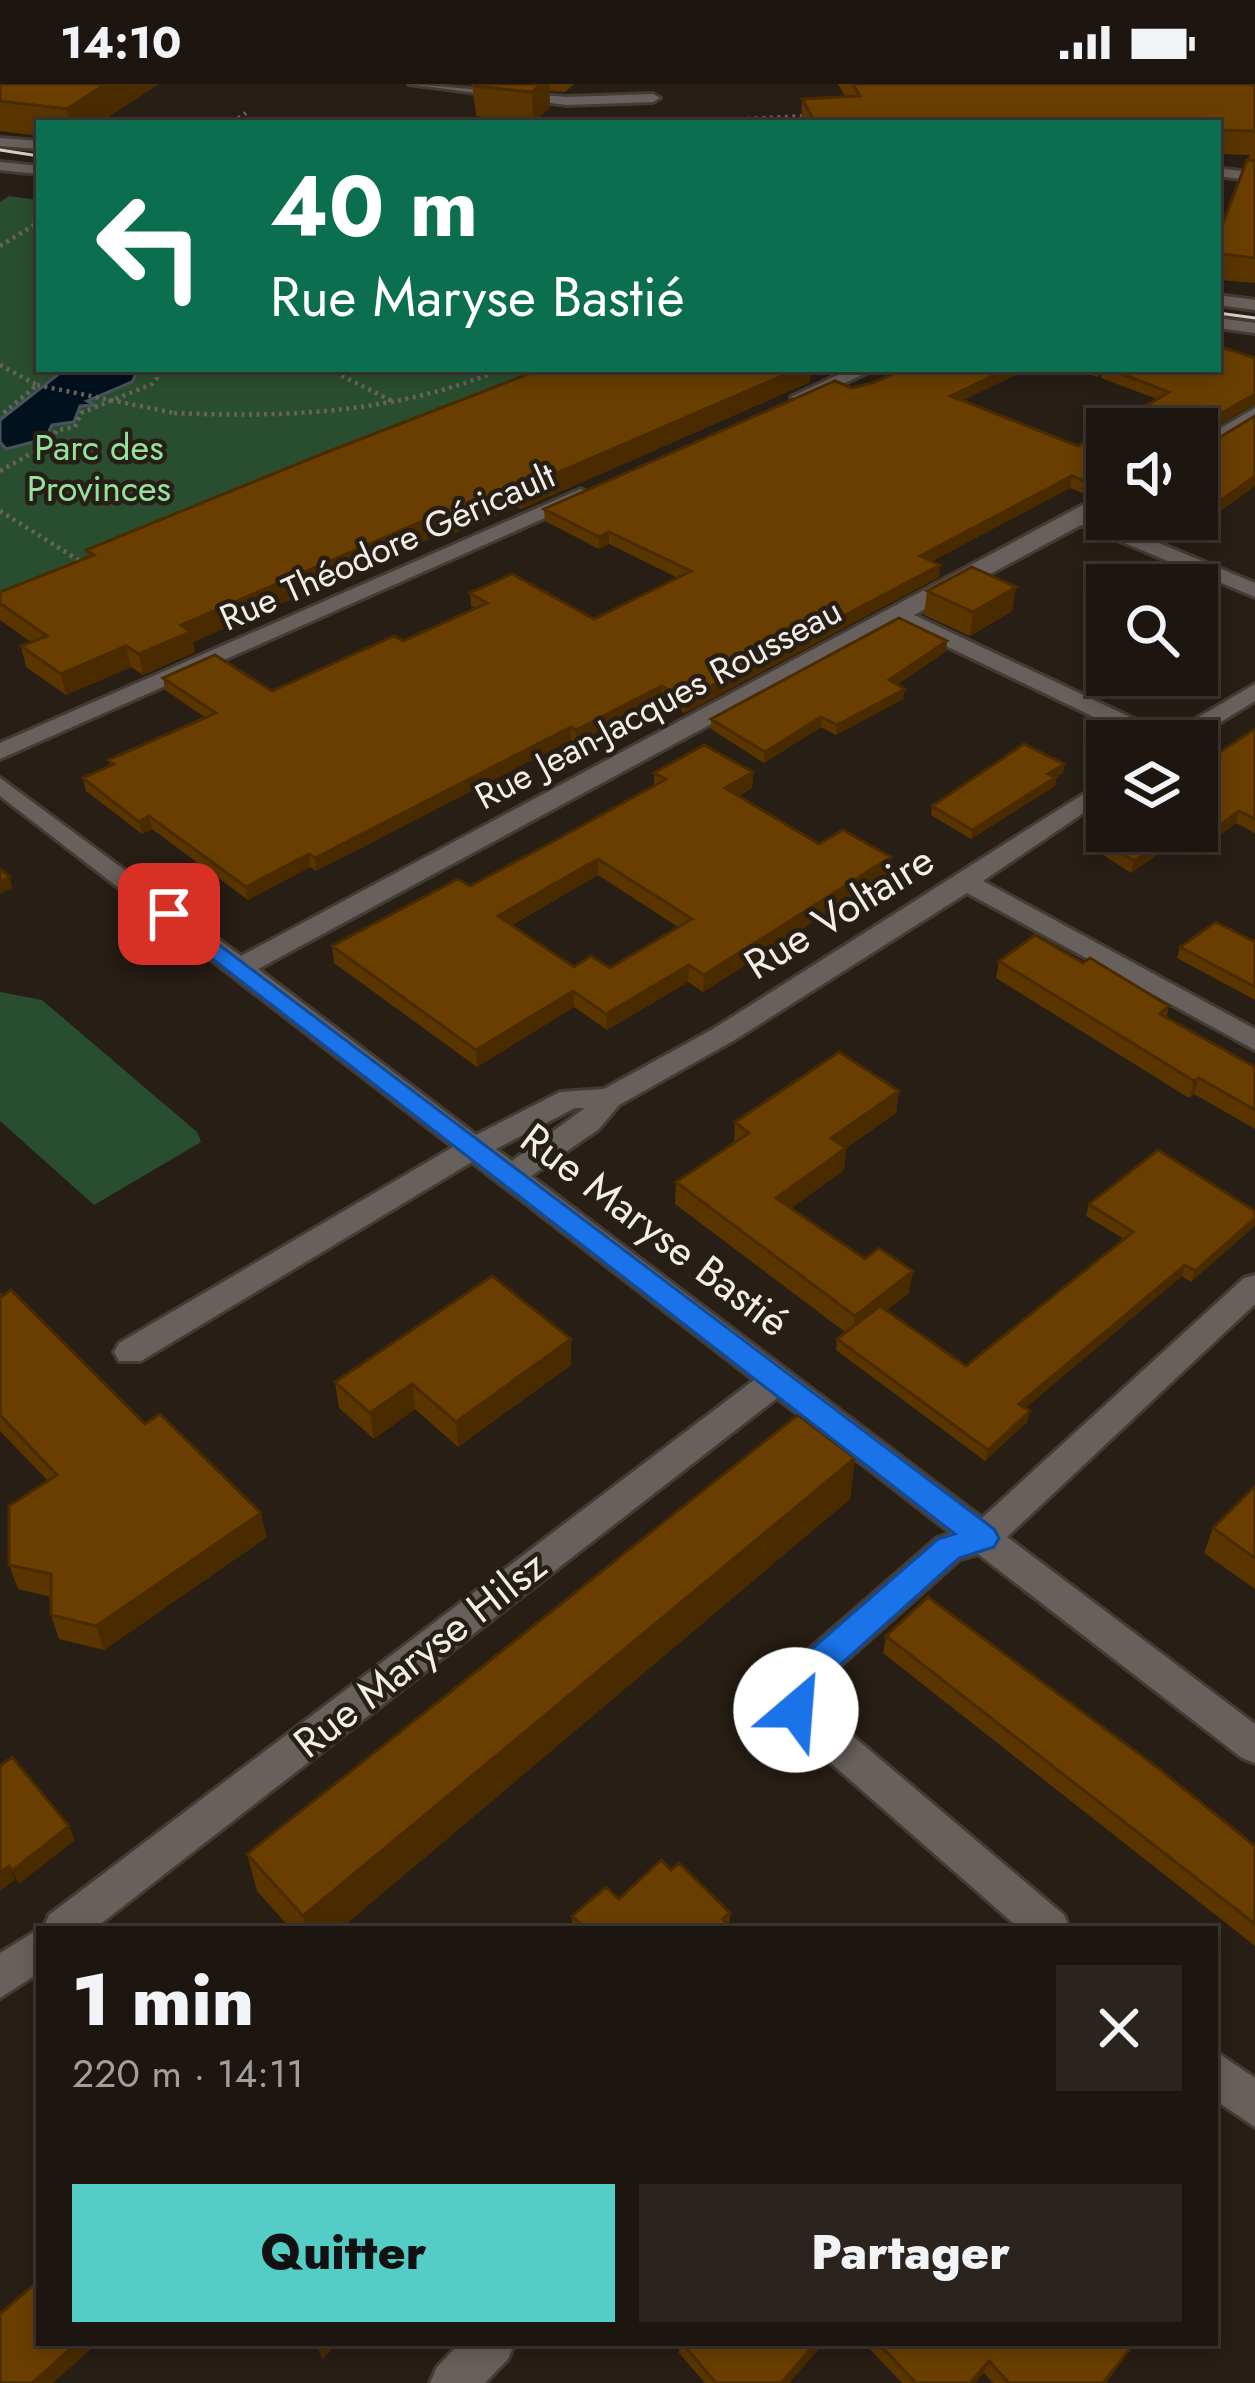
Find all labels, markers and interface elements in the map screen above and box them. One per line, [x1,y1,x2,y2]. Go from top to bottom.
text: 14:10 [60,10,182,75]
text: 40 m [270,146,478,268]
icon: left [72,168,228,324]
text: Rue Maryse Bastié [270,258,685,336]
map controls [1086,408,1218,852]
button: sound [1086,408,1218,540]
park label: Parc des Provinces [27,421,171,514]
street label: Rue Théodore Géricault [211,448,563,643]
button: search [1086,564,1218,696]
street label: Rue Jean-Jacques Rousseau [466,584,850,822]
button: layers [1086,720,1218,852]
street label: Rue Voltaire [732,830,946,994]
pin [118,863,220,965]
icon: arrive [136,881,202,947]
street label: Rue Maryse Bastié [508,1109,802,1351]
street label: Rue Maryse Hilsz [281,1536,559,1772]
position arrow [733,1647,859,1773]
text: 1 min [72,1948,254,2052]
button: close [1056,1965,1182,2091]
text: 220 m · 14:11 [72,2045,304,2102]
button: Quitter [72,2184,615,2322]
button: Partager [639,2184,1182,2322]

